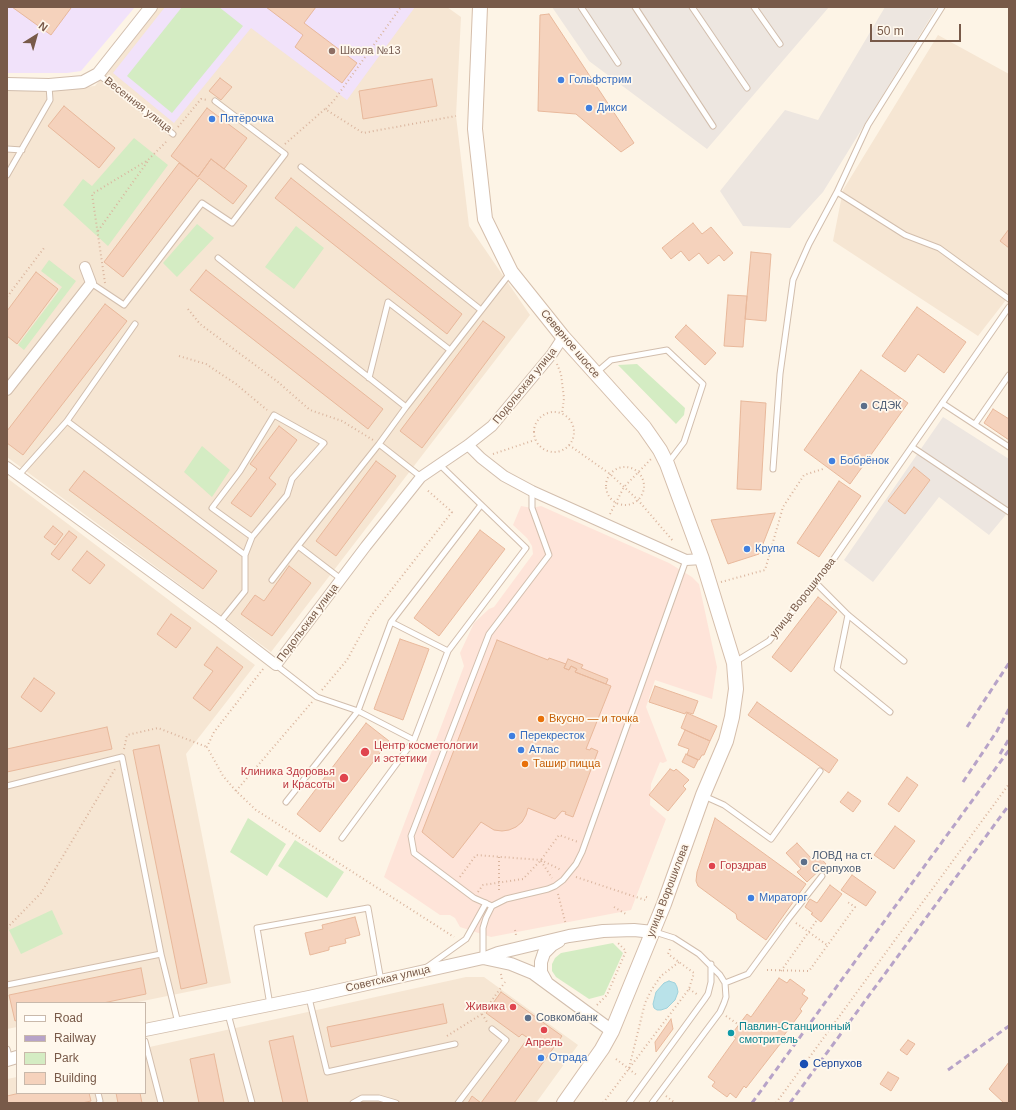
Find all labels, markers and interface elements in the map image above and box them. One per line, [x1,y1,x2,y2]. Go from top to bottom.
north arrow [16,16,56,56]
scale bar [872,16,963,42]
text: N [36,19,50,34]
text: 50 m [877,24,904,38]
place label: Школа №13 [340,44,401,58]
marker: Школа №13 [327,46,337,56]
place label: Гольфстрим [569,73,632,87]
street label: Весенняя улица [101,74,175,136]
marker: Гольфстрим [556,75,566,85]
place label: Дикси [597,101,627,115]
marker: Дикси [584,103,594,113]
place label: Пятёрочка [220,112,274,126]
marker: Пятёрочка [207,114,217,124]
street label: Северное шоссе [537,307,603,381]
street label: Подольская улица [490,345,560,427]
place label: СДЭК [872,399,901,413]
marker: СДЭК [859,401,869,411]
place label: Бобрёнок [840,454,889,468]
marker: Бобрёнок [827,456,837,466]
place label: Крупа [755,542,785,556]
marker: Крупа [742,544,752,554]
street label: улица Ворошилова [767,555,839,641]
street label: Подольская улица [274,581,342,665]
place label: Вкусно — и точка [549,712,638,726]
marker: Вкусно — и точка [536,714,546,724]
place label: Перекресток [520,729,585,743]
marker: Перекресток [507,731,517,741]
place label: Центр косметологии и эстетики [374,739,478,765]
place label: Атлас [529,743,559,757]
marker: Атлас [516,745,526,755]
marker: Центр косметологии и эстетики [359,746,371,758]
place label: Ташир пицца [533,757,600,771]
marker: Ташир пицца [520,759,530,769]
place label: Клиника Здоровья и Красоты [241,765,335,791]
marker: Клиника Здоровья и Красоты [338,772,350,784]
street label: улица Ворошилова [644,843,692,939]
place label: ЛОВД на ст. Серпухов [812,849,873,875]
marker: ЛОВД на ст. Серпухов [799,857,809,867]
place label: Горздрав [720,859,767,873]
marker: Горздрав [707,861,717,871]
place label: Мираторг [759,891,807,905]
marker: Мираторг [746,893,756,903]
street label: Советская улица [344,963,432,995]
place label: Живика [466,1000,505,1014]
legend [16,1002,146,1094]
marker: Живика [508,1002,518,1012]
text: Road [54,1011,83,1025]
place label: Совкомбанк [536,1011,597,1025]
marker: Совкомбанк [523,1013,533,1023]
place label: Павлин-Станционный смотритель [739,1020,851,1046]
marker: Апрель [539,1025,549,1035]
marker: Павлин-Станционный смотритель [726,1028,736,1038]
text: Railway [54,1031,96,1045]
place label: Апрель [525,1036,563,1050]
text: Park [54,1051,79,1065]
place label: Отрада [549,1051,587,1065]
marker: Отрада [536,1053,546,1063]
place label: Серпухов [813,1057,862,1071]
marker: Серпухов [798,1058,810,1070]
text: Building [54,1071,97,1085]

